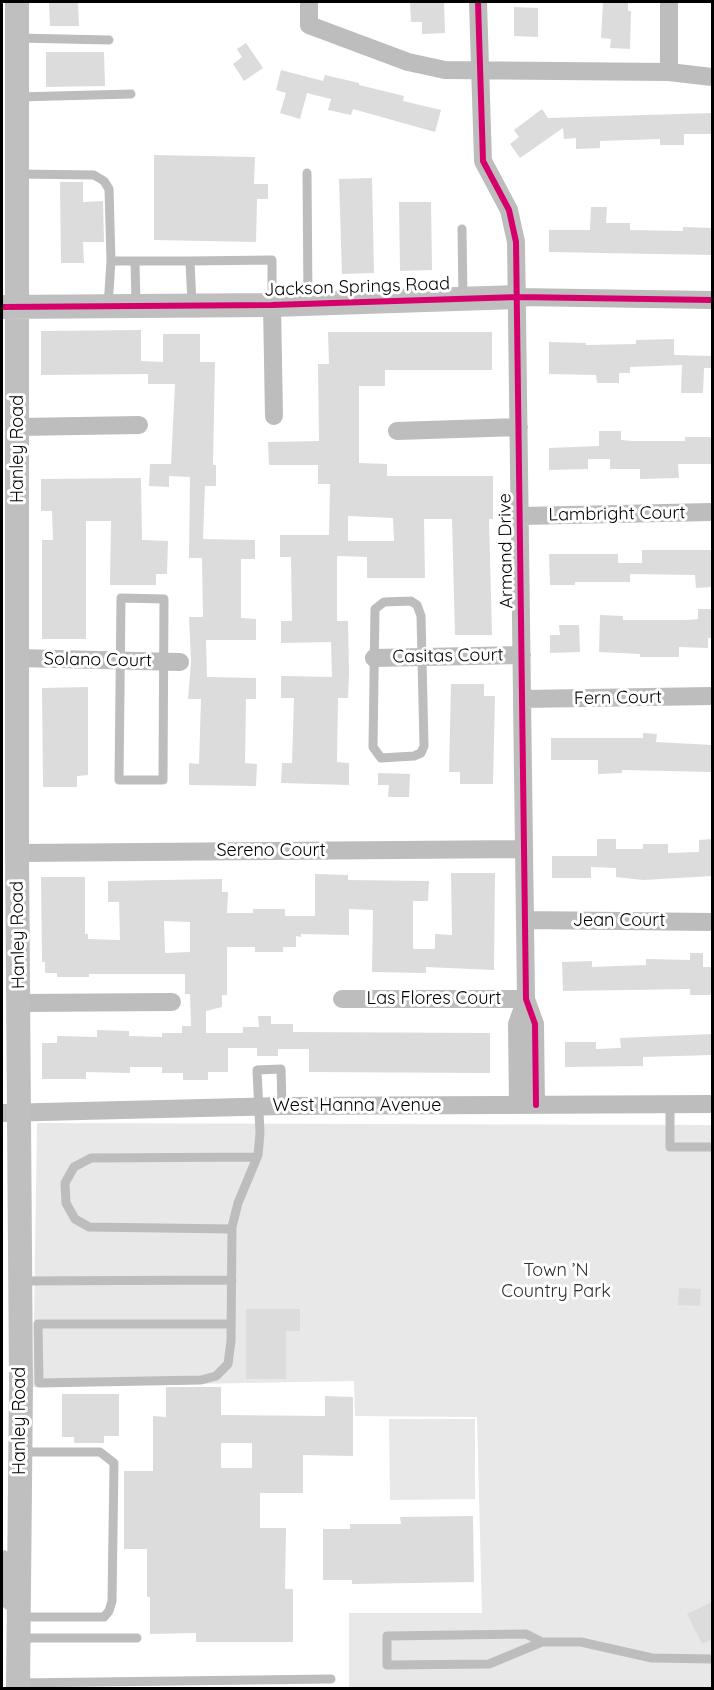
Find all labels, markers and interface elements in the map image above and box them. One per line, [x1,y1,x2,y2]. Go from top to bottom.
street label: Jackson Springs Road [264,273,450,301]
street label: Hanley Road [7,395,29,503]
street label: Armand Drive [494,493,518,609]
street label: Lambright Court [548,502,686,526]
street label: Casitas Court [392,644,504,668]
street label: Solano Court [44,648,152,672]
street label: Fern Court [574,686,662,710]
street label: Sereno Court [216,840,326,862]
street label: Hanley Road [6,881,30,989]
street label: Jean Court [573,910,665,932]
street label: Las Flores Court [367,988,501,1010]
street label: West Hanna Avenue [273,1095,441,1117]
park label: Town ’N Country Park [501,1260,611,1302]
street label: Hanley Road [9,1367,31,1475]

